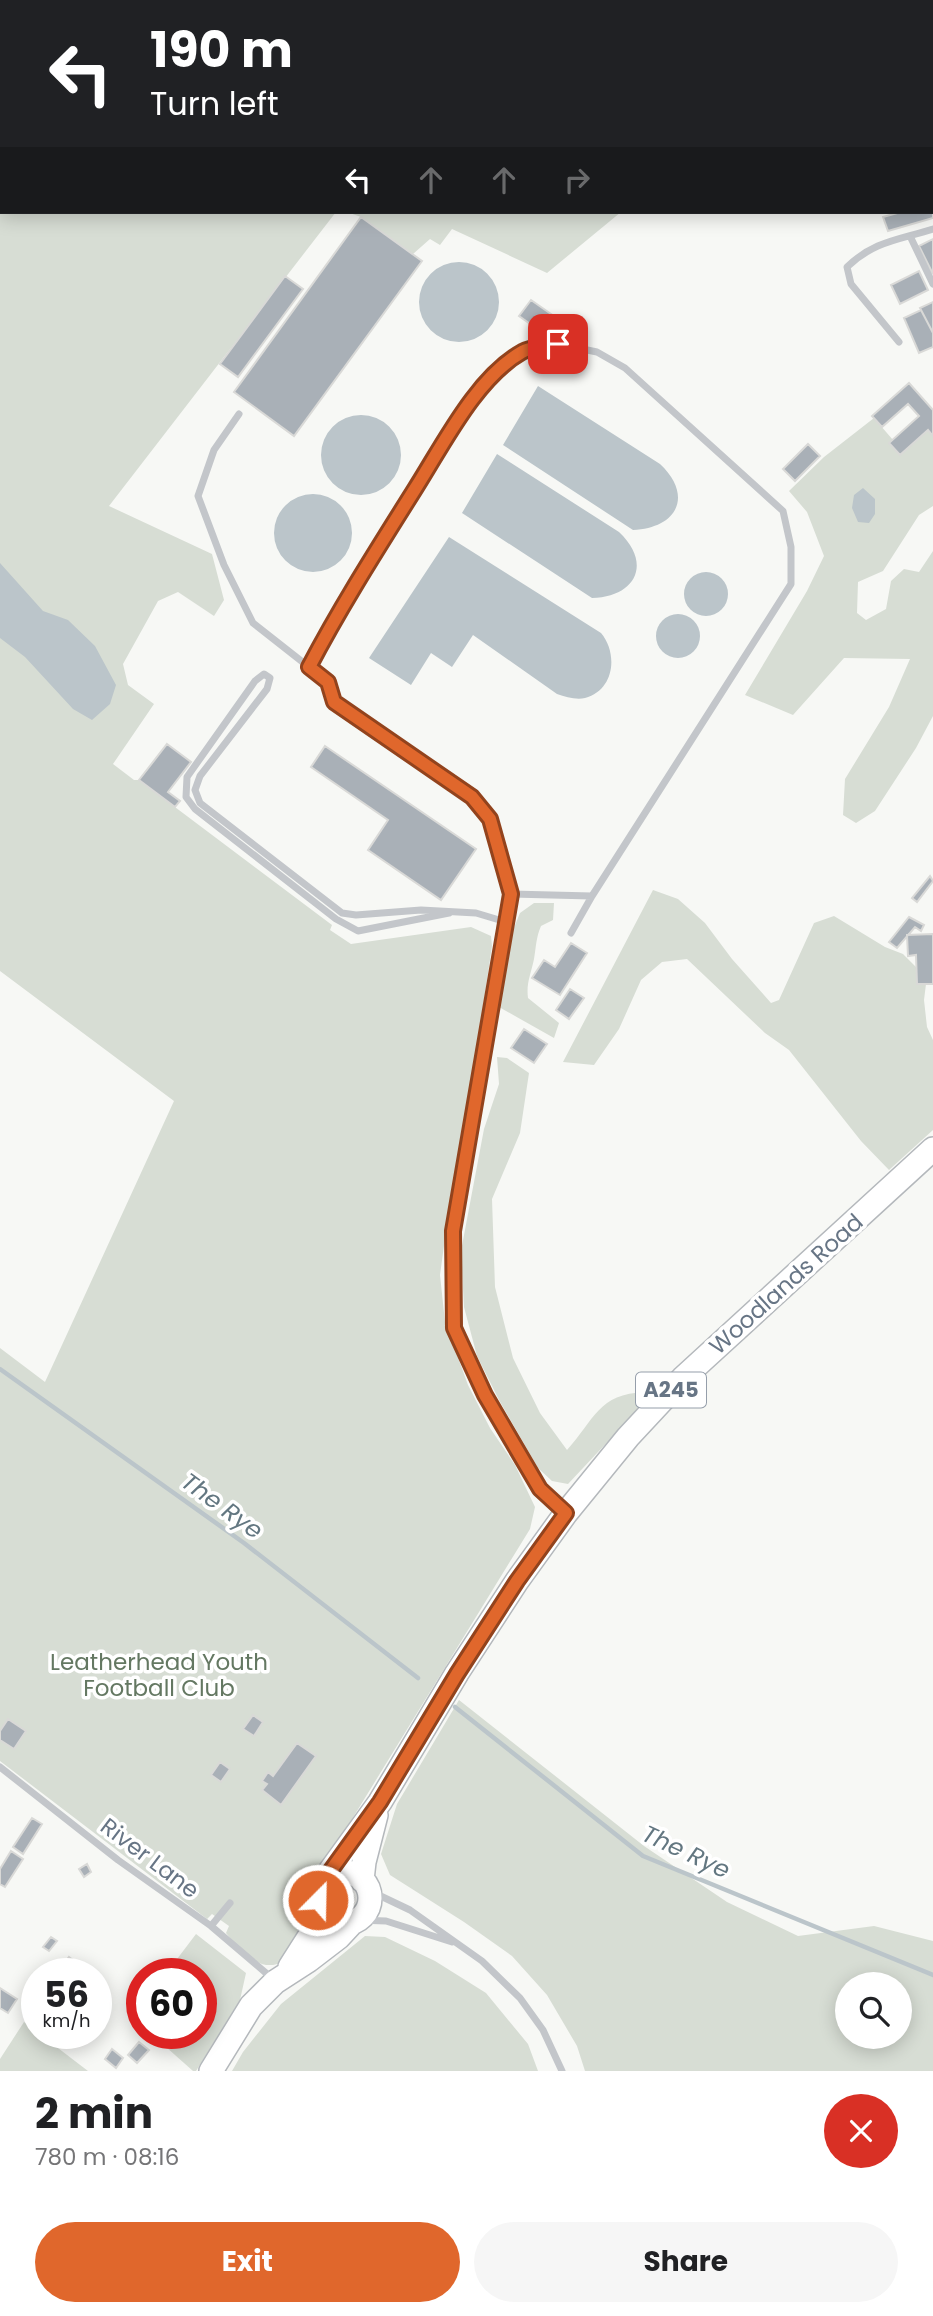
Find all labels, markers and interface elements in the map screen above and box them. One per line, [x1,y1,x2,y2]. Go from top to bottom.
text: 190 m [150,16,293,84]
icon: left [35,28,126,119]
text: Turn left [150,81,279,126]
icon: left [339,161,377,199]
icon: ahead [412,161,450,199]
icon: ahead [485,161,523,199]
icon: right [558,161,596,199]
pin [528,314,588,374]
icon: arrive [539,325,577,363]
street label: Woodlands Road [702,1206,870,1362]
road number: A245 [636,1372,706,1408]
water label: The Rye [175,1465,270,1546]
park label: Leatherhead Youth Football Club [50,1646,268,1704]
street label: River Lane [94,1810,206,1906]
water label: The Rye [637,1817,736,1886]
position arrow [281,1863,355,1937]
speed limit sign: 60 [126,1958,217,2049]
text: 56 [44,1970,89,2019]
map controls [835,1972,912,2049]
button: search [835,1972,912,2049]
text: km/h [43,2008,90,2033]
text: 2 min [35,2084,153,2143]
button: close [824,2094,898,2168]
text: 780 m · 08:16 [35,2141,179,2173]
button: Exit [35,2222,460,2302]
button: Share [474,2222,898,2302]

